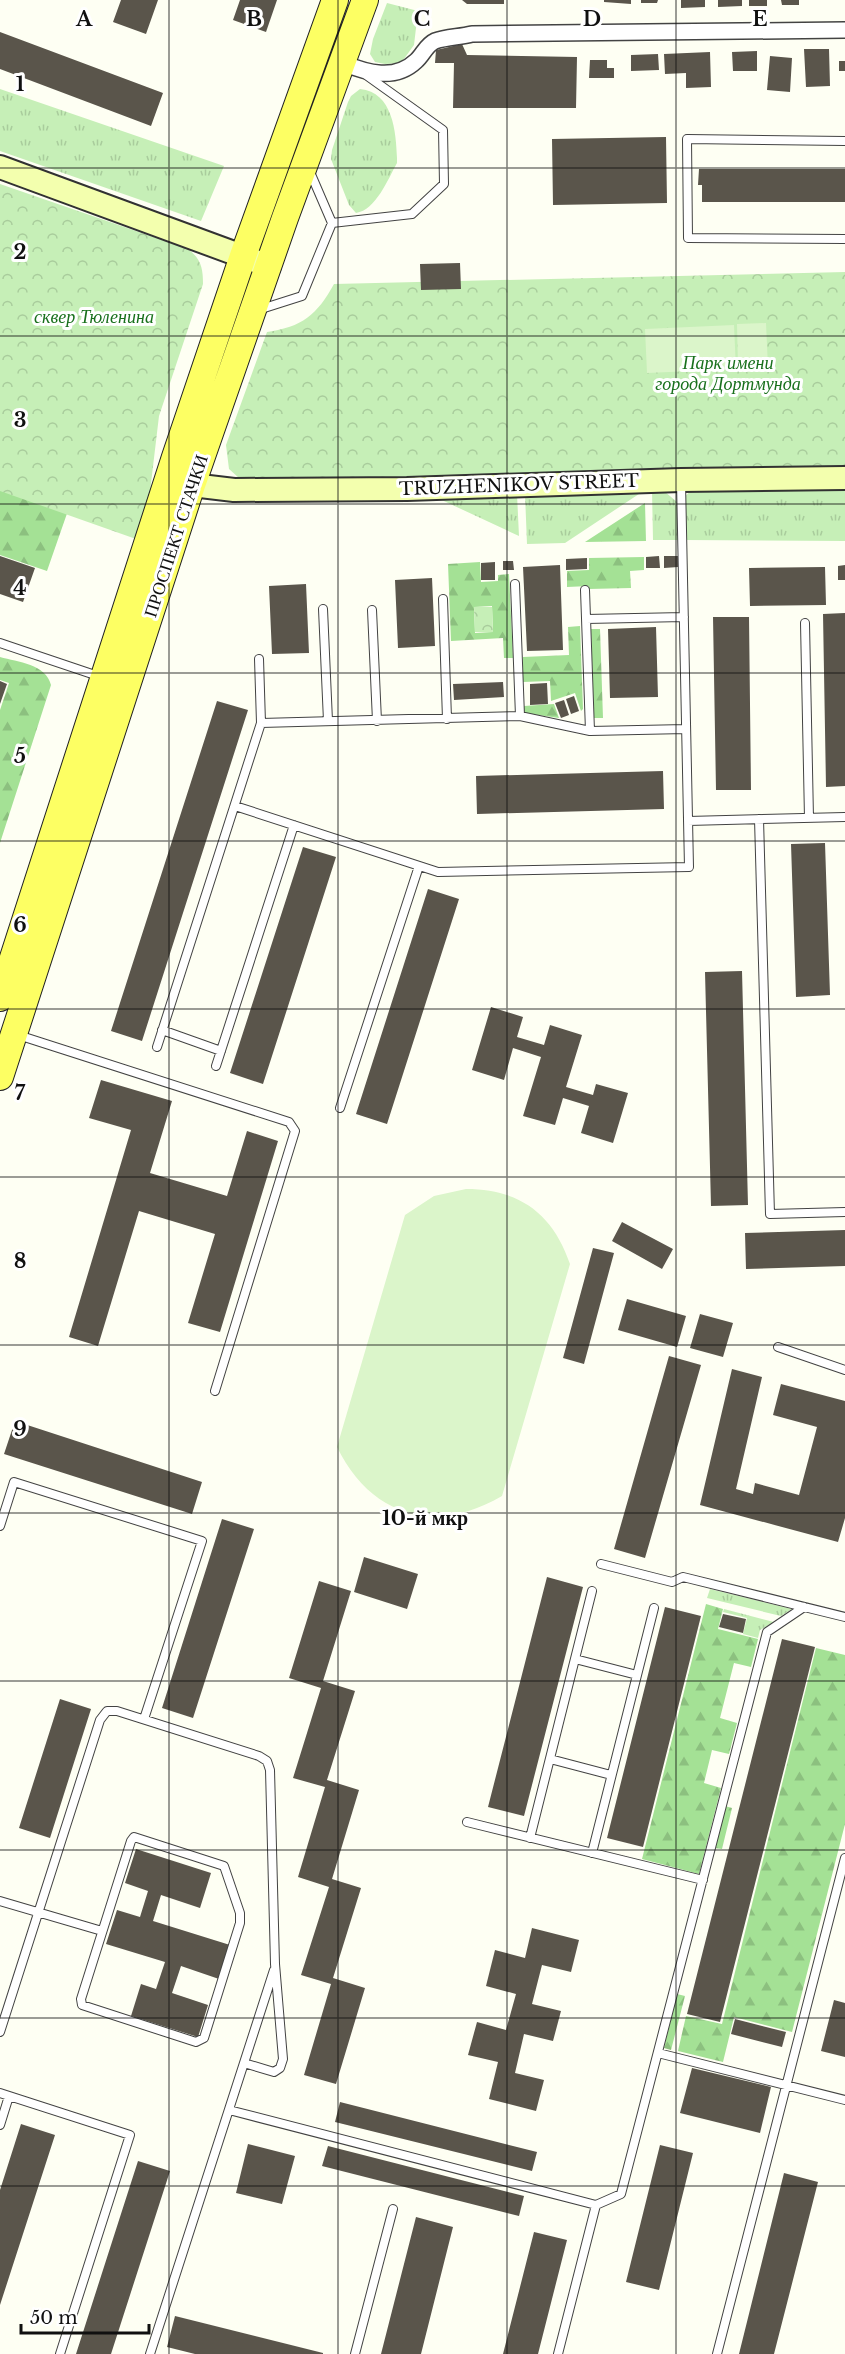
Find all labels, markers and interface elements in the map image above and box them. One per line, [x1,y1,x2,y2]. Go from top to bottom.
text: A [75,7,93,31]
text: B [246,7,262,31]
text: C [414,7,430,31]
text: D [583,7,601,31]
text: E [752,7,768,31]
text: 1 [16,72,25,96]
text: 2 [13,240,27,264]
park label: сквер Тюленина [34,306,154,328]
park label: Парк имени города Дортмунда [655,352,801,395]
text: 3 [14,408,26,432]
street label: ПРОСПЕКТ СТАЧКИ [139,452,213,620]
street label: TRUZHENIKOV STREET [399,470,640,500]
text: 4 [13,576,27,600]
text: 5 [14,744,26,768]
text: 6 [13,913,27,937]
text: 7 [15,1081,26,1105]
text: 8 [14,1249,26,1273]
text: 9 [13,1417,27,1441]
district label: 10-й мкр [382,1506,468,1530]
scale bar [21,2297,148,2335]
text: 50 m [30,2307,78,2329]

